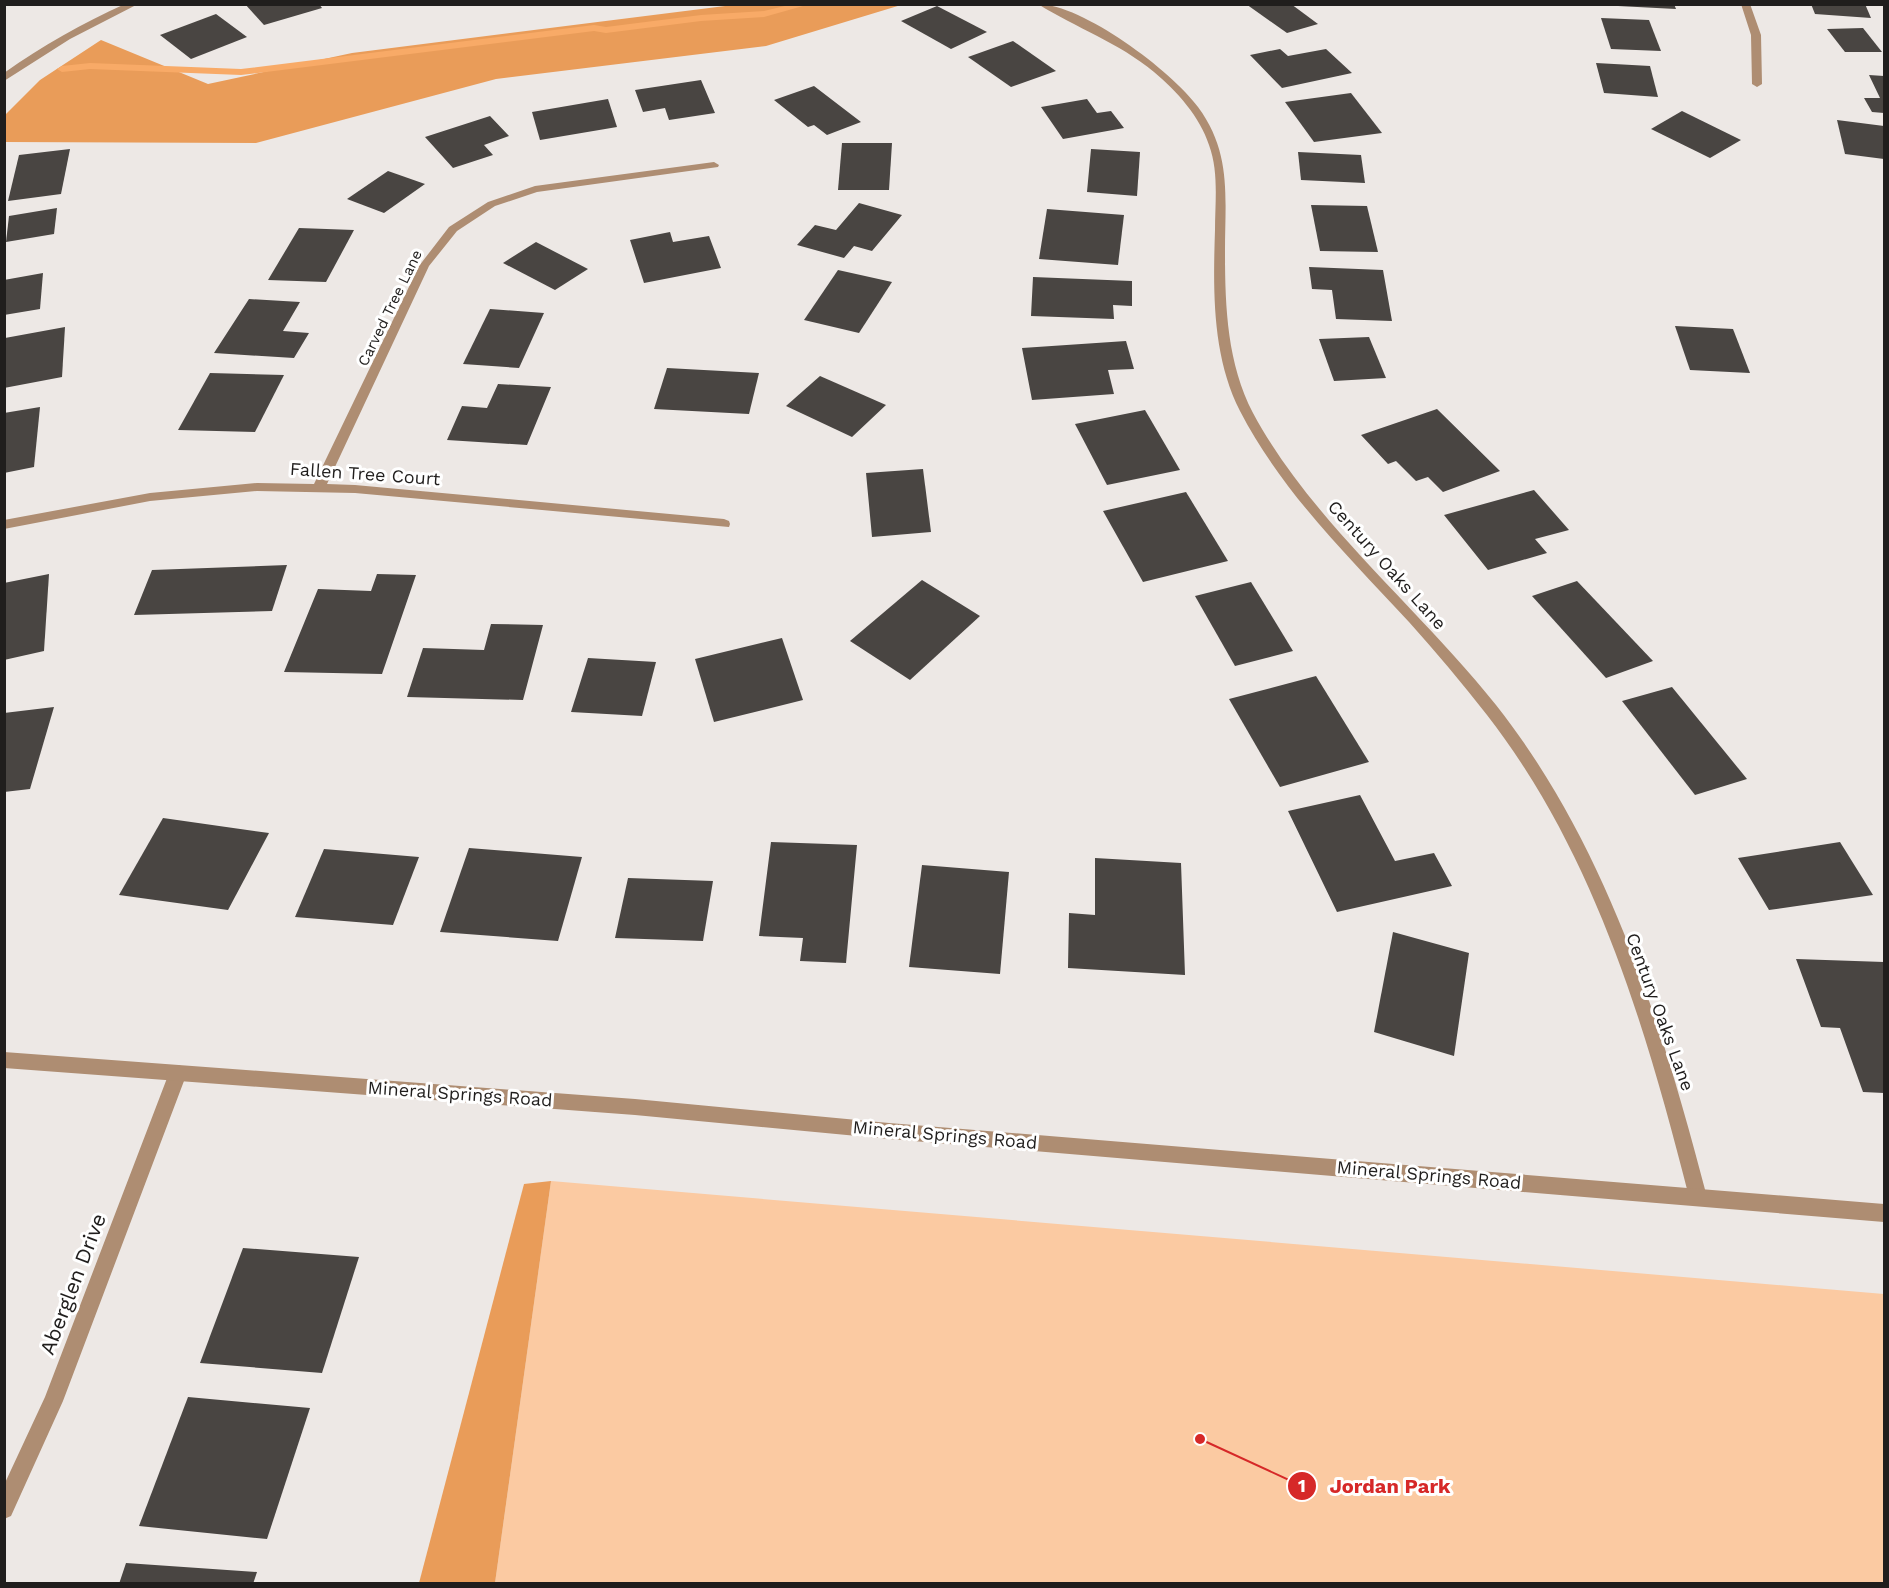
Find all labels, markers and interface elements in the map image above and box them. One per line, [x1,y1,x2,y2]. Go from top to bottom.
street label: Carved Tree Lane [354,247,426,369]
street label: Fallen Tree Court [289,458,441,489]
street label: Century Oaks Lane [1324,496,1451,634]
street label: Century Oaks Lane [1622,930,1699,1094]
street label: Mineral Springs Road [367,1077,553,1110]
street label: Mineral Springs Road [852,1116,1038,1153]
street label: Mineral Springs Road [1336,1156,1522,1193]
street label: Aberglen Drive [34,1210,111,1358]
callout: Jordan Park [1287,1467,1462,1505]
text: Jordan Park [1330,1474,1451,1498]
text: 1 [1298,1475,1306,1496]

